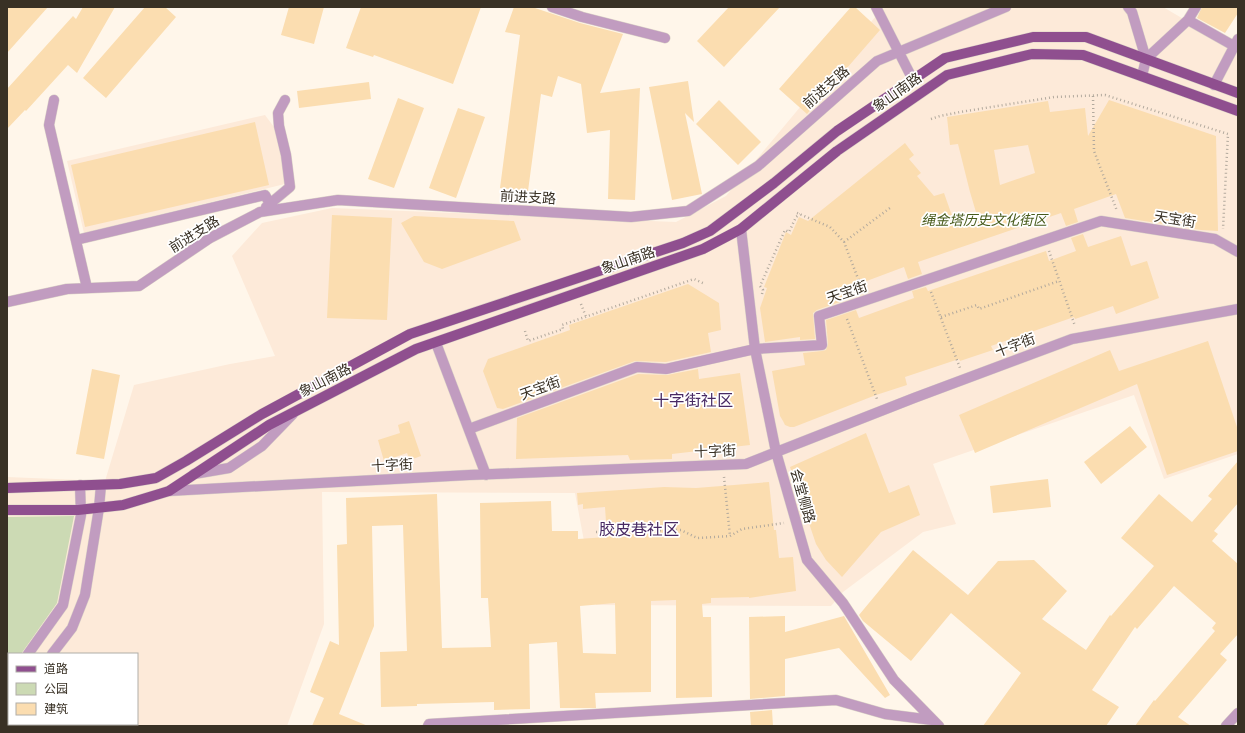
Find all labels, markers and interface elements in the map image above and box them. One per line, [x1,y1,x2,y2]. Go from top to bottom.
street label: 前进支路 [800,63,852,111]
street label: 象山南路 [869,69,925,115]
street label: 前进支路 [500,188,556,206]
street label: 天宝街 [1153,208,1197,230]
street label: 前进支路 [166,212,222,256]
park label: 绳金塔历史文化街区 [921,212,1049,228]
street label: 象山南路 [599,243,657,277]
street label: 天宝街 [825,278,869,306]
street label: 十字街 [993,330,1037,360]
street label: 象山南路 [296,360,354,400]
street label: 天宝街 [518,373,562,403]
district label: 十字街社区 [653,391,733,410]
street label: 十字街 [694,442,736,460]
street label: 十字街 [371,456,413,474]
street label: 会堂侧路 [788,467,818,525]
district label: 胶皮巷社区 [599,520,679,539]
legend [8,653,138,725]
text: 道路 [44,662,68,676]
text: 公园 [44,682,68,696]
text: 建筑 [44,702,68,716]

